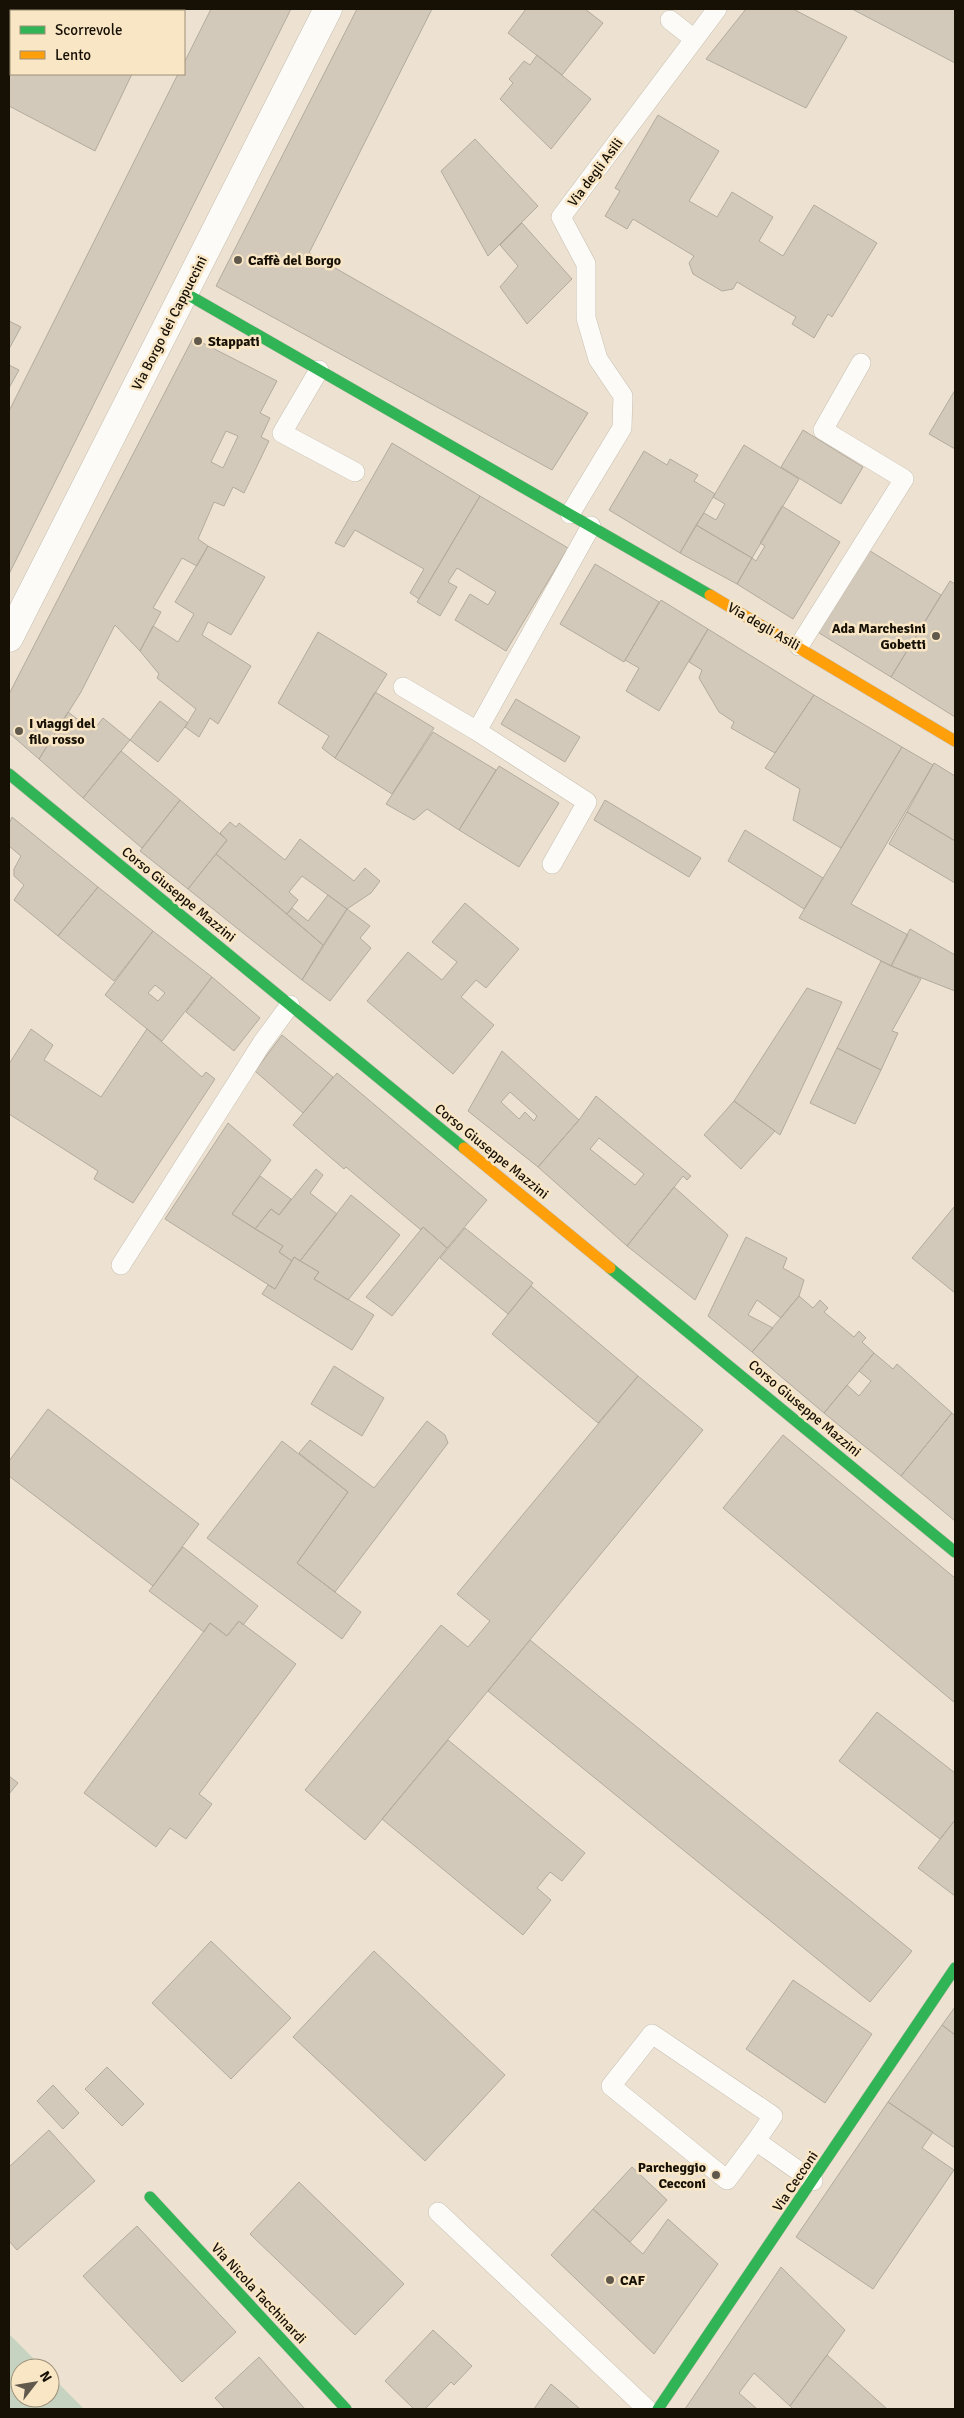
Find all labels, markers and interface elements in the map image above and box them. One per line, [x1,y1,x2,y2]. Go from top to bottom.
legend [10,10,185,75]
text: Scorrevole [55,21,122,39]
text: Lento [55,46,91,64]
street label: Via degli Asili [564,135,627,210]
place label: Caffè del Borgo [248,252,341,269]
street label: Via Borgo dei Cappuccini [128,253,211,393]
marker: Caffè del Borgo [232,254,244,266]
place label: Stappati [208,333,260,350]
marker: Stappati [192,335,204,347]
street label: Via degli Asili [724,599,803,654]
place label: Ada Marchesini Gobetti [832,620,926,653]
marker: Ada Marchesini Gobetti [930,630,942,642]
place label: I viaggi del filo rosso [28,715,96,748]
marker: I viaggi del filo rosso [13,725,25,737]
street label: Corso Giuseppe Mazzini [118,843,239,946]
street label: Corso Giuseppe Mazzini [431,1100,552,1203]
street label: Corso Giuseppe Mazzini [745,1356,865,1461]
street label: Via Cecconi [769,2148,822,2215]
place label: Parcheggio Cecconi [638,2159,706,2192]
marker: Parcheggio Cecconi [710,2169,722,2181]
street label: Via Nicola Tacchinardi [207,2239,310,2347]
place label: CAF [620,2272,645,2289]
marker: CAF [604,2274,616,2286]
north arrow [10,2358,60,2408]
text: N [36,2368,56,2385]

